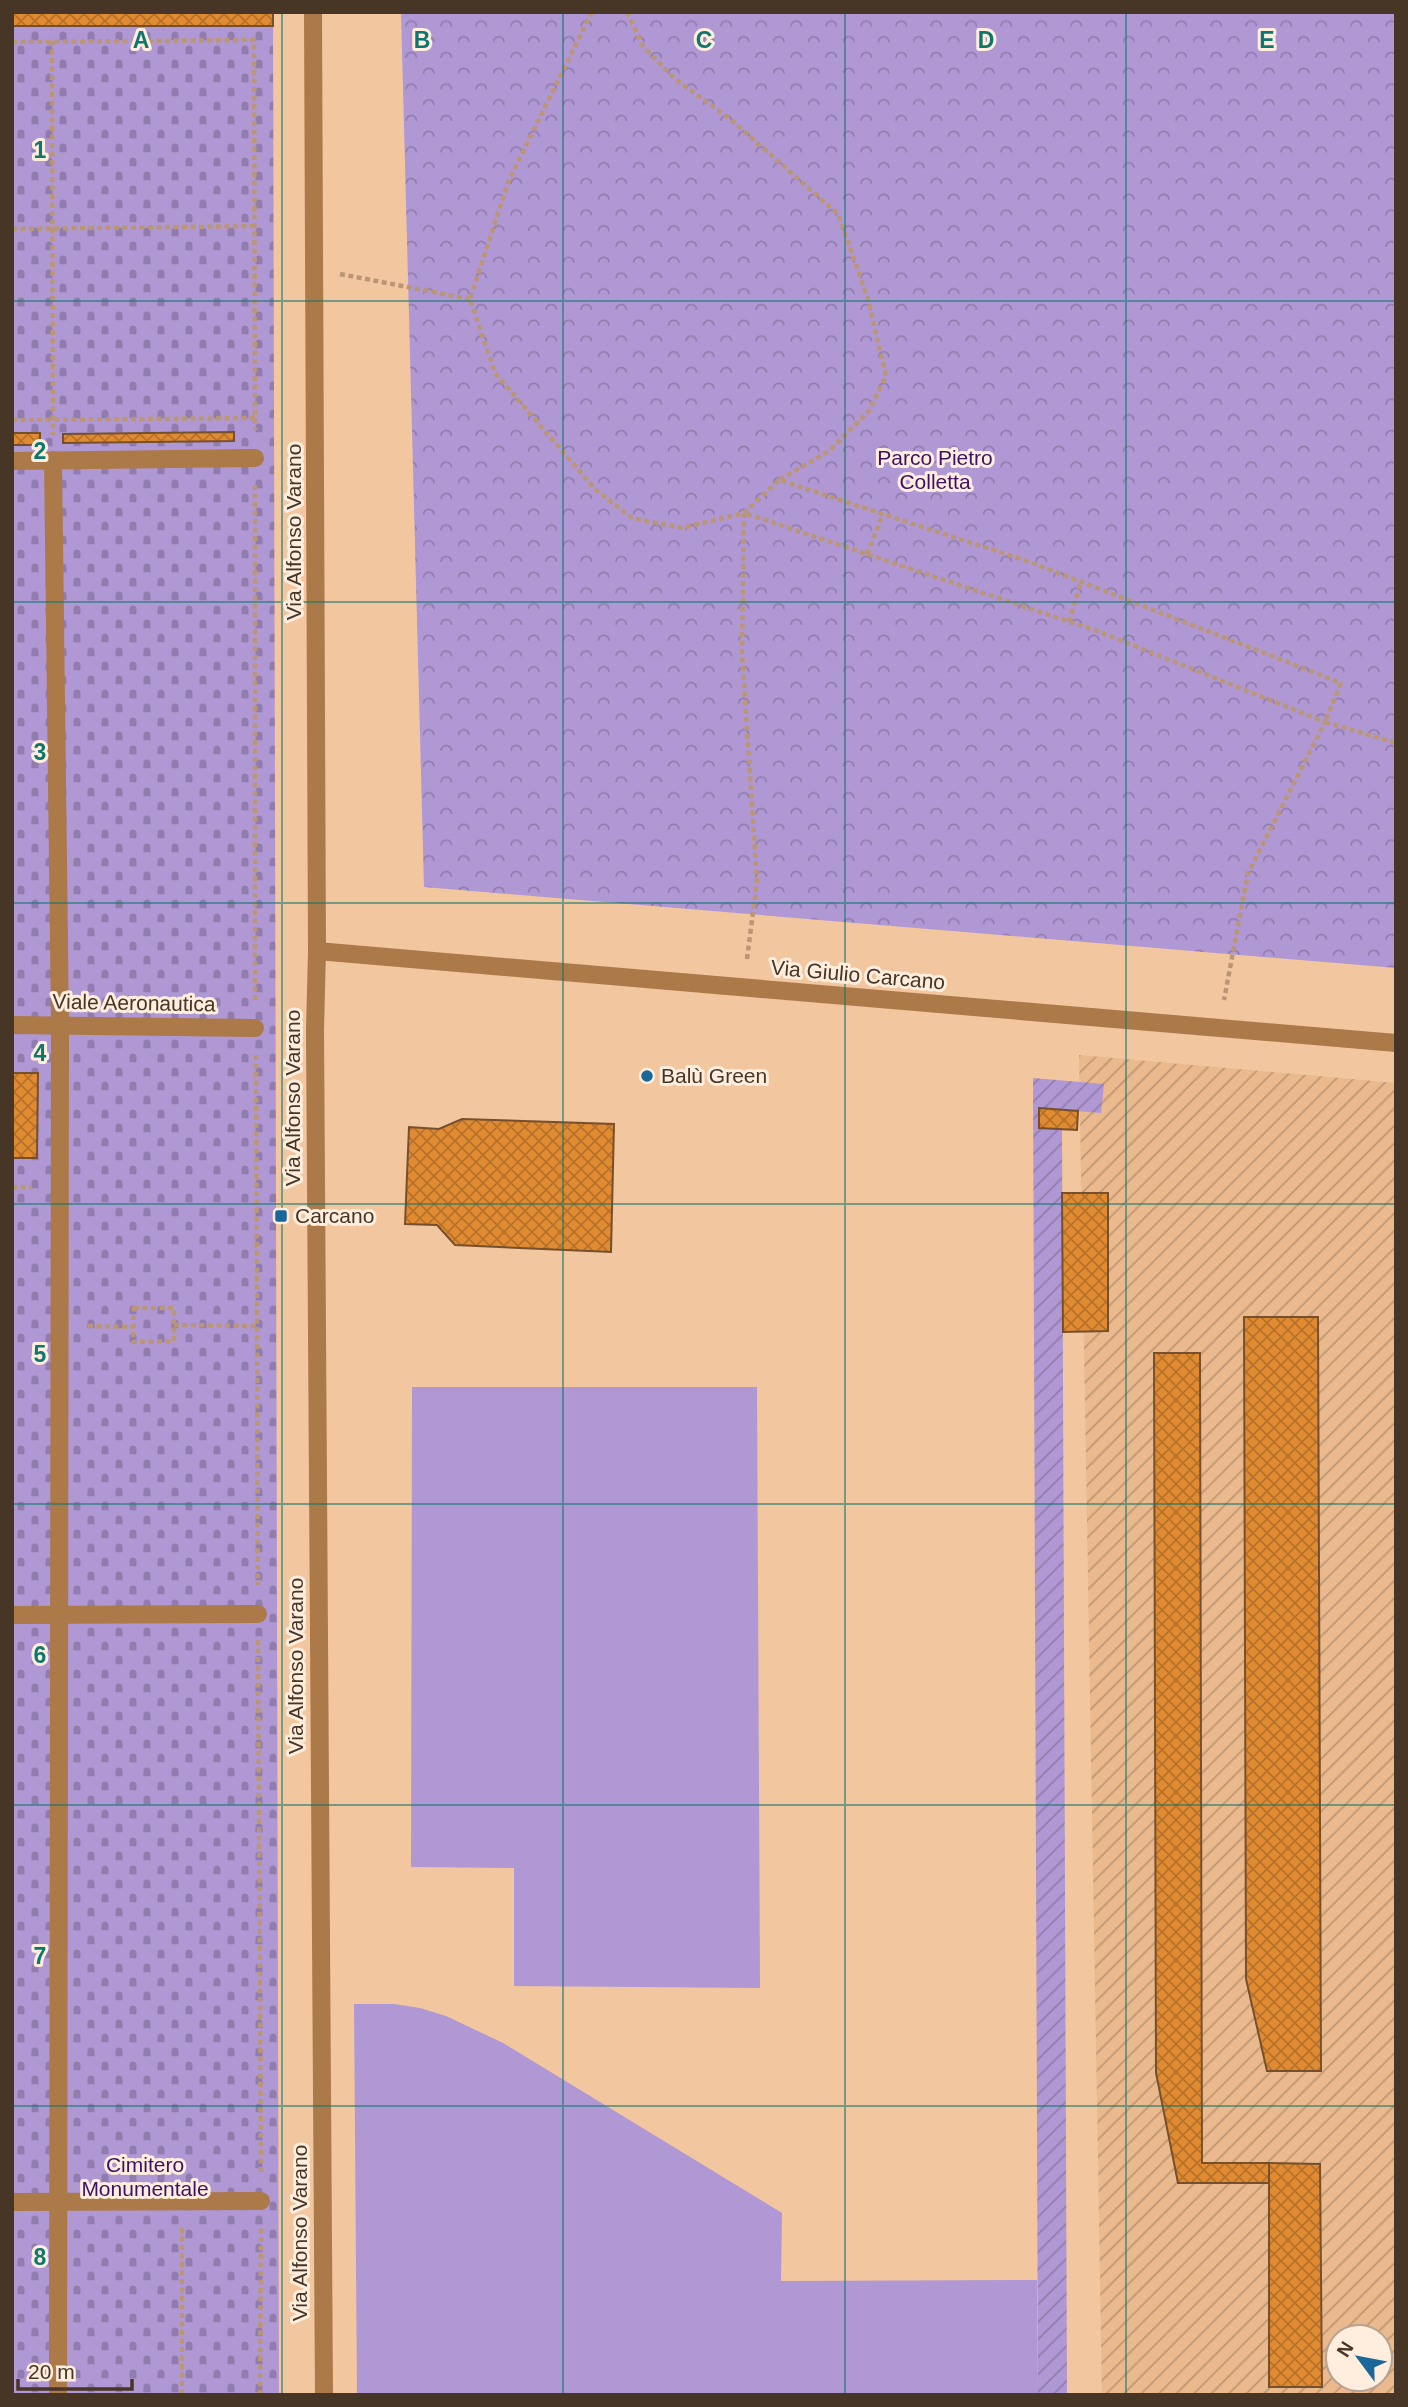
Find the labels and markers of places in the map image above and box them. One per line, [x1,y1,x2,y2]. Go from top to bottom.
place label: Balù Green [661,1064,767,1087]
marker: Balù Green [639,1068,655,1084]
place label: Carcano [295,1204,374,1227]
marker: Carcano [273,1208,289,1224]

